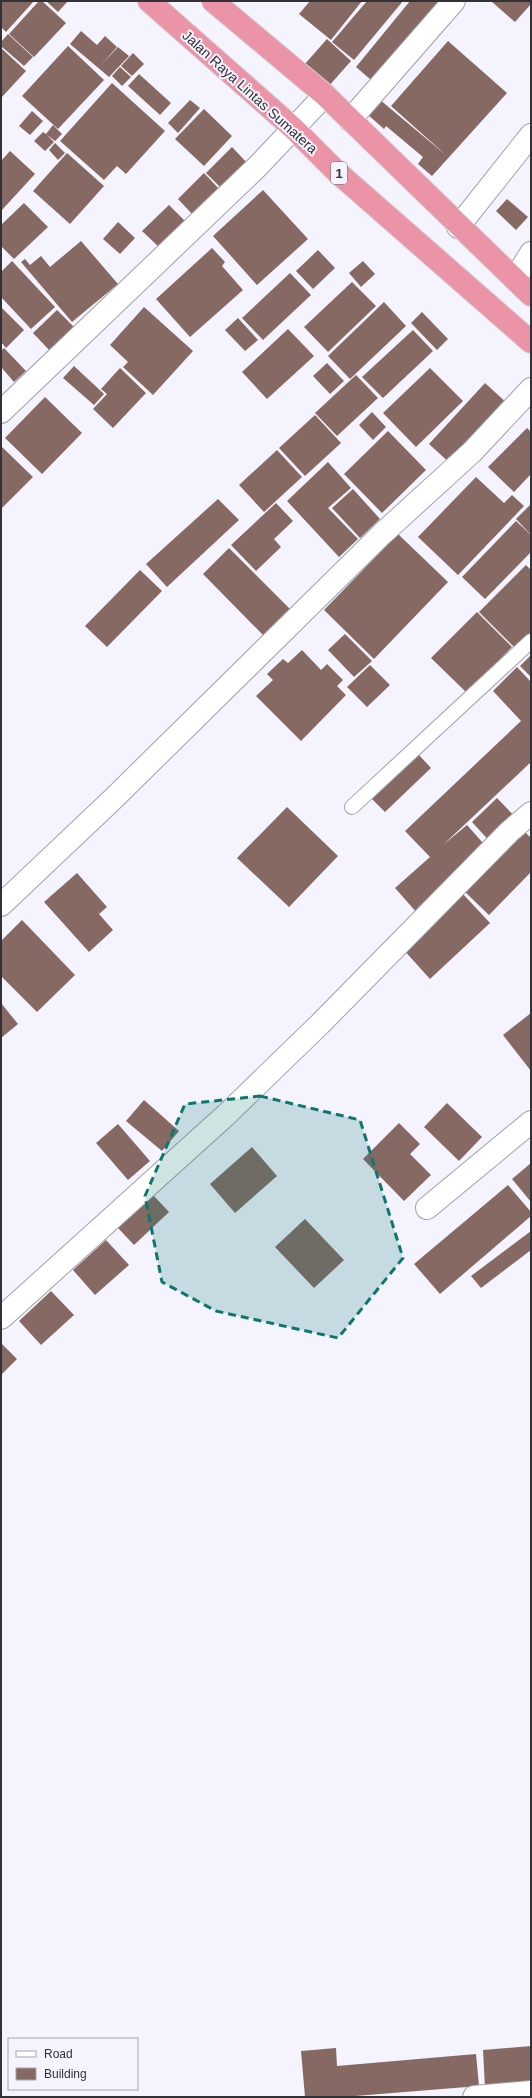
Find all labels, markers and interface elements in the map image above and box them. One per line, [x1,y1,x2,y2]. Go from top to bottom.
street label: Jalan Raya Lintas Sumatera [179,27,321,157]
road number: 1 [331,162,347,184]
legend [8,2038,138,2090]
text: Road [44,2047,73,2061]
text: Building [44,2067,87,2081]

